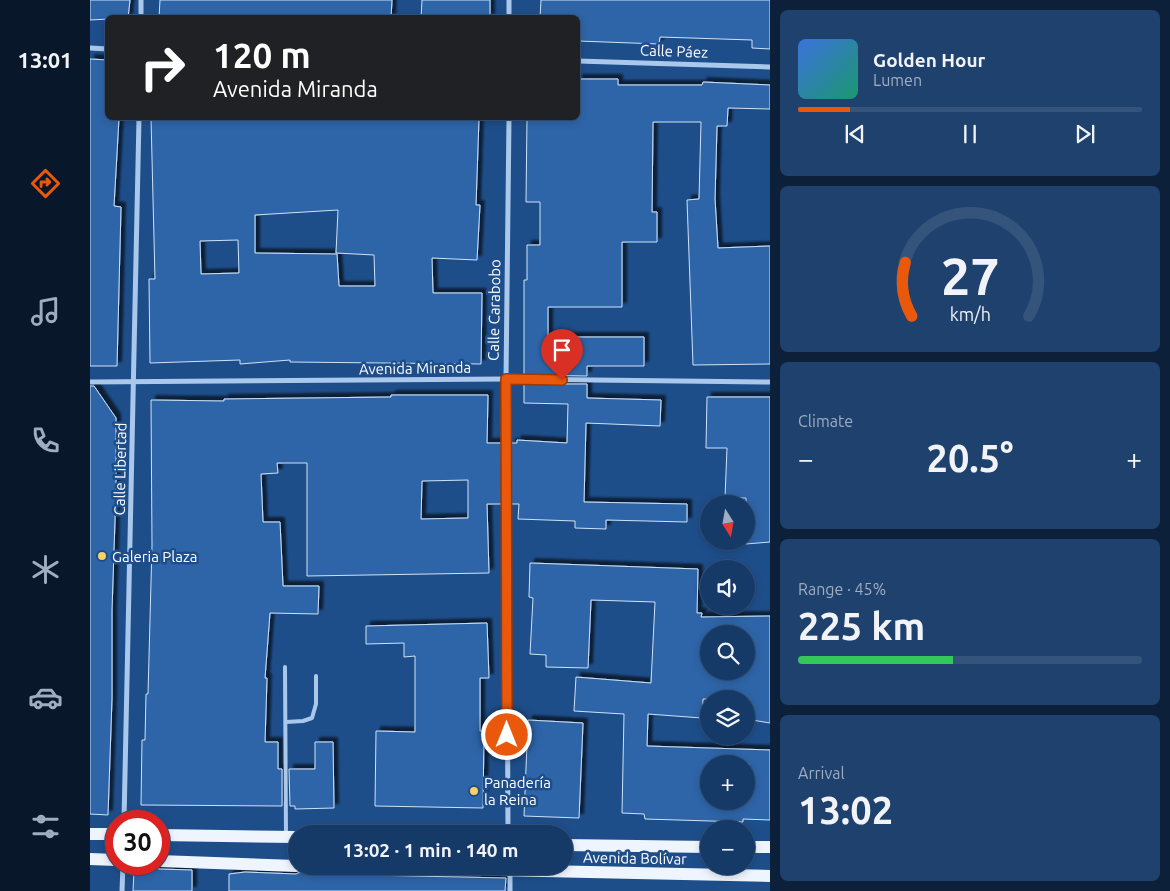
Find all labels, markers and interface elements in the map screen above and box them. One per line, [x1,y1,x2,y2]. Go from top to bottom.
icon: right [130,35,195,100]
text: 120 m [213,35,311,75]
street label: Calle Páez [640,41,708,61]
text: 13:01 [17,47,73,72]
text: Golden Hour [873,49,985,71]
text: Lumen [873,71,922,89]
text: Avenida Miranda [213,76,378,101]
icon: previous [841,120,869,148]
icon: pause [956,120,984,148]
icon: next [1071,120,1099,148]
icon: directions [28,166,63,201]
text: 27 [941,247,999,305]
street label: Calle Carabobo [485,259,503,361]
icon: music [28,294,63,329]
text: km/h [949,304,991,324]
pin [541,329,583,380]
icon: arrive [548,336,576,364]
street label: Avenida Miranda [359,359,471,377]
text: Climate [798,412,853,430]
street label: Calle Libertad [111,422,129,516]
icon: phone [28,423,63,458]
text: 20.5° [926,437,1014,479]
text: − [798,443,814,474]
text: + [1126,443,1142,474]
north arrow [700,495,755,550]
map controls [700,495,755,875]
place label: Galeria Plaza [112,548,198,565]
marker: Galeria Plaza [96,550,108,562]
icon: climate [28,552,63,587]
button: sound [700,560,755,615]
text: Range · 45% [798,580,886,598]
text: 225 km [798,605,925,647]
button: search [700,625,755,680]
icon: car [28,680,63,715]
button: layers [700,690,755,745]
position arrow [480,708,532,760]
button: + [700,755,755,810]
text: Arrival [798,764,845,782]
place label: Panadería la Reina [484,774,551,808]
marker: Panadería la Reina [468,785,480,797]
text: 13:02 [798,789,893,831]
icon: filters [28,809,63,844]
speed limit sign: 30 [105,810,170,875]
button: − [700,820,755,875]
text: 13:02 · 1 min · 140 m [343,839,518,861]
street label: Avenida Bolívar [583,849,687,867]

